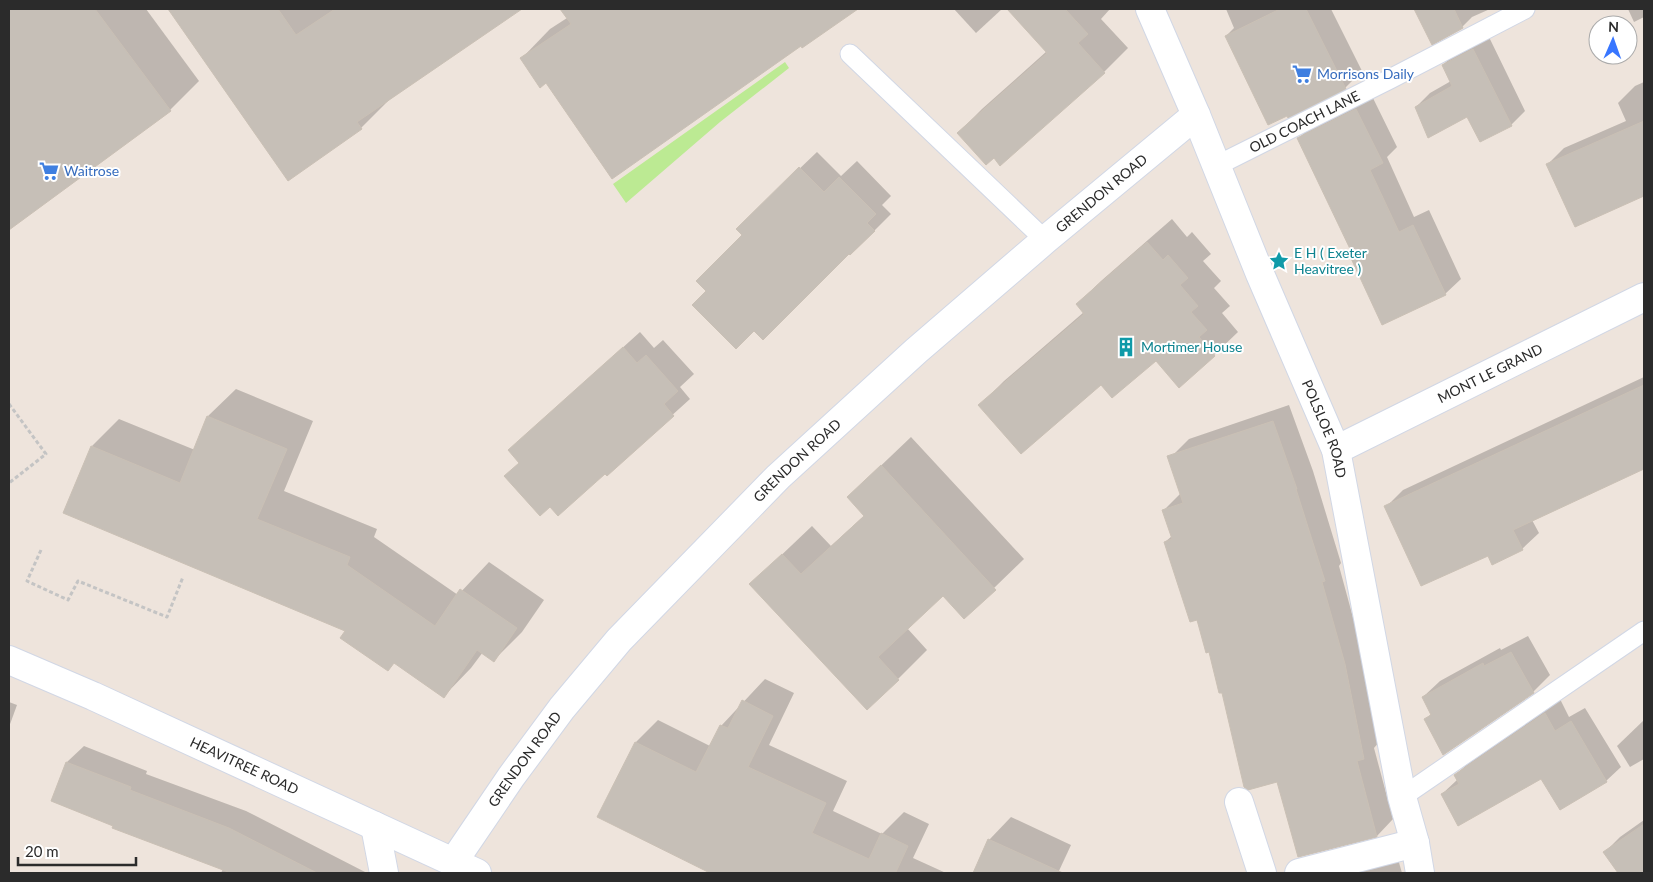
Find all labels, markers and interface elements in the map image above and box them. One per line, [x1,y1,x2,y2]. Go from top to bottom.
north arrow [1588,15,1638,65]
text: N [1608,18,1619,35]
supermarket icon: Morrisons Daily [1291,63,1313,85]
place label: Morrisons Daily [1317,65,1415,82]
street label: OLD COACH LANE [1246,87,1362,156]
street label: GRENDON ROAD [1052,150,1150,236]
supermarket icon: Waitrose [38,160,60,182]
place label: Waitrose [64,162,119,179]
place label: E H ( Exeter Heavitree ) [1294,244,1367,277]
place icon: E H ( Exeter Heavitree ) [1268,250,1290,272]
building icon: Mortimer House [1115,336,1137,358]
place label: Mortimer House [1141,338,1242,355]
street label: MONT LE GRAND [1434,340,1545,406]
street label: POLSLOE ROAD [1299,377,1350,479]
street label: GRENDON ROAD [749,415,844,505]
street label: GRENDON ROAD [484,708,565,810]
street label: HEAVITREE ROAD [188,733,301,798]
scale bar [18,834,135,866]
text: 20 m [25,842,59,860]

